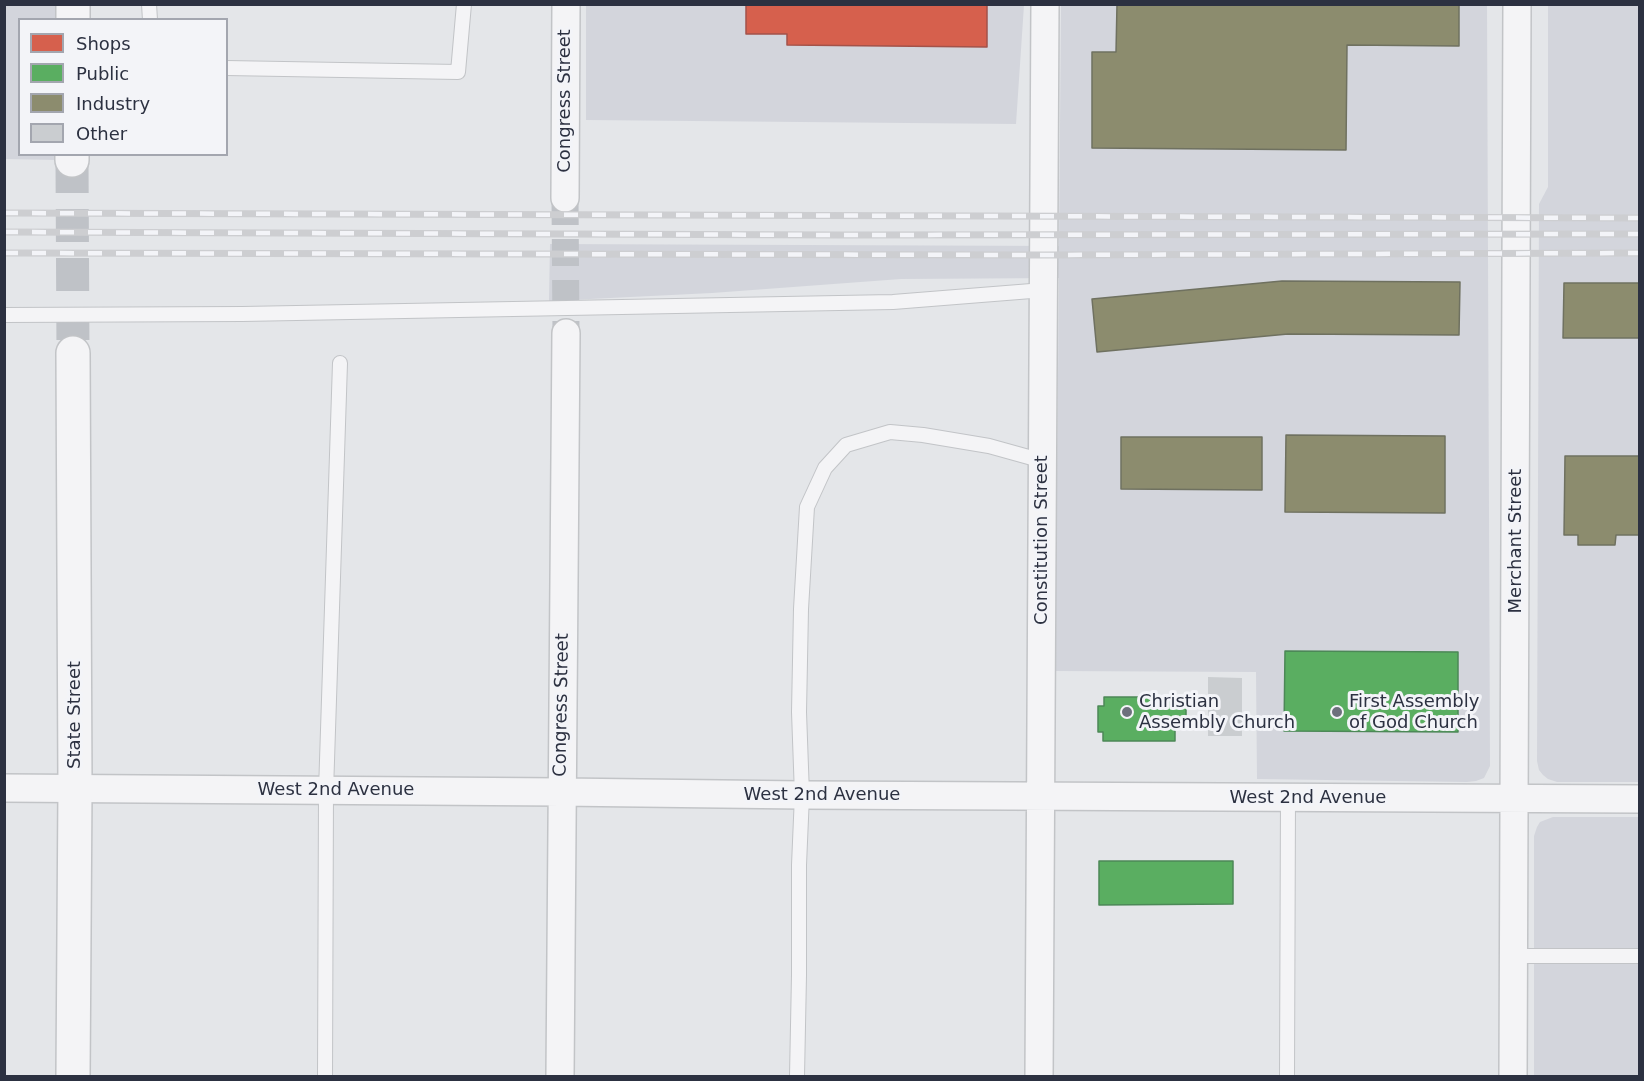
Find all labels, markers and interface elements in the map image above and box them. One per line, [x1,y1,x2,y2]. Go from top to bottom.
legend [18,18,228,156]
street label: Congress Street [554,29,576,173]
text: Shops [76,33,131,54]
text: Public [76,63,129,84]
text: Industry [76,93,150,114]
text: Other [76,123,127,144]
street label: Constitution Street [1031,455,1053,625]
street label: Merchant Street [1505,469,1527,613]
street label: Congress Street [550,633,574,777]
street label: State Street [64,661,86,769]
place label: Christian Assembly Church [1139,691,1295,734]
place label: First Assembly of God Church [1349,691,1479,734]
marker: Christian Assembly Church [1120,705,1134,719]
marker: First Assembly of God Church [1330,705,1344,719]
street label: West 2nd Avenue [258,779,414,801]
street label: West 2nd Avenue [744,784,900,806]
street label: West 2nd Avenue [1230,787,1386,809]

